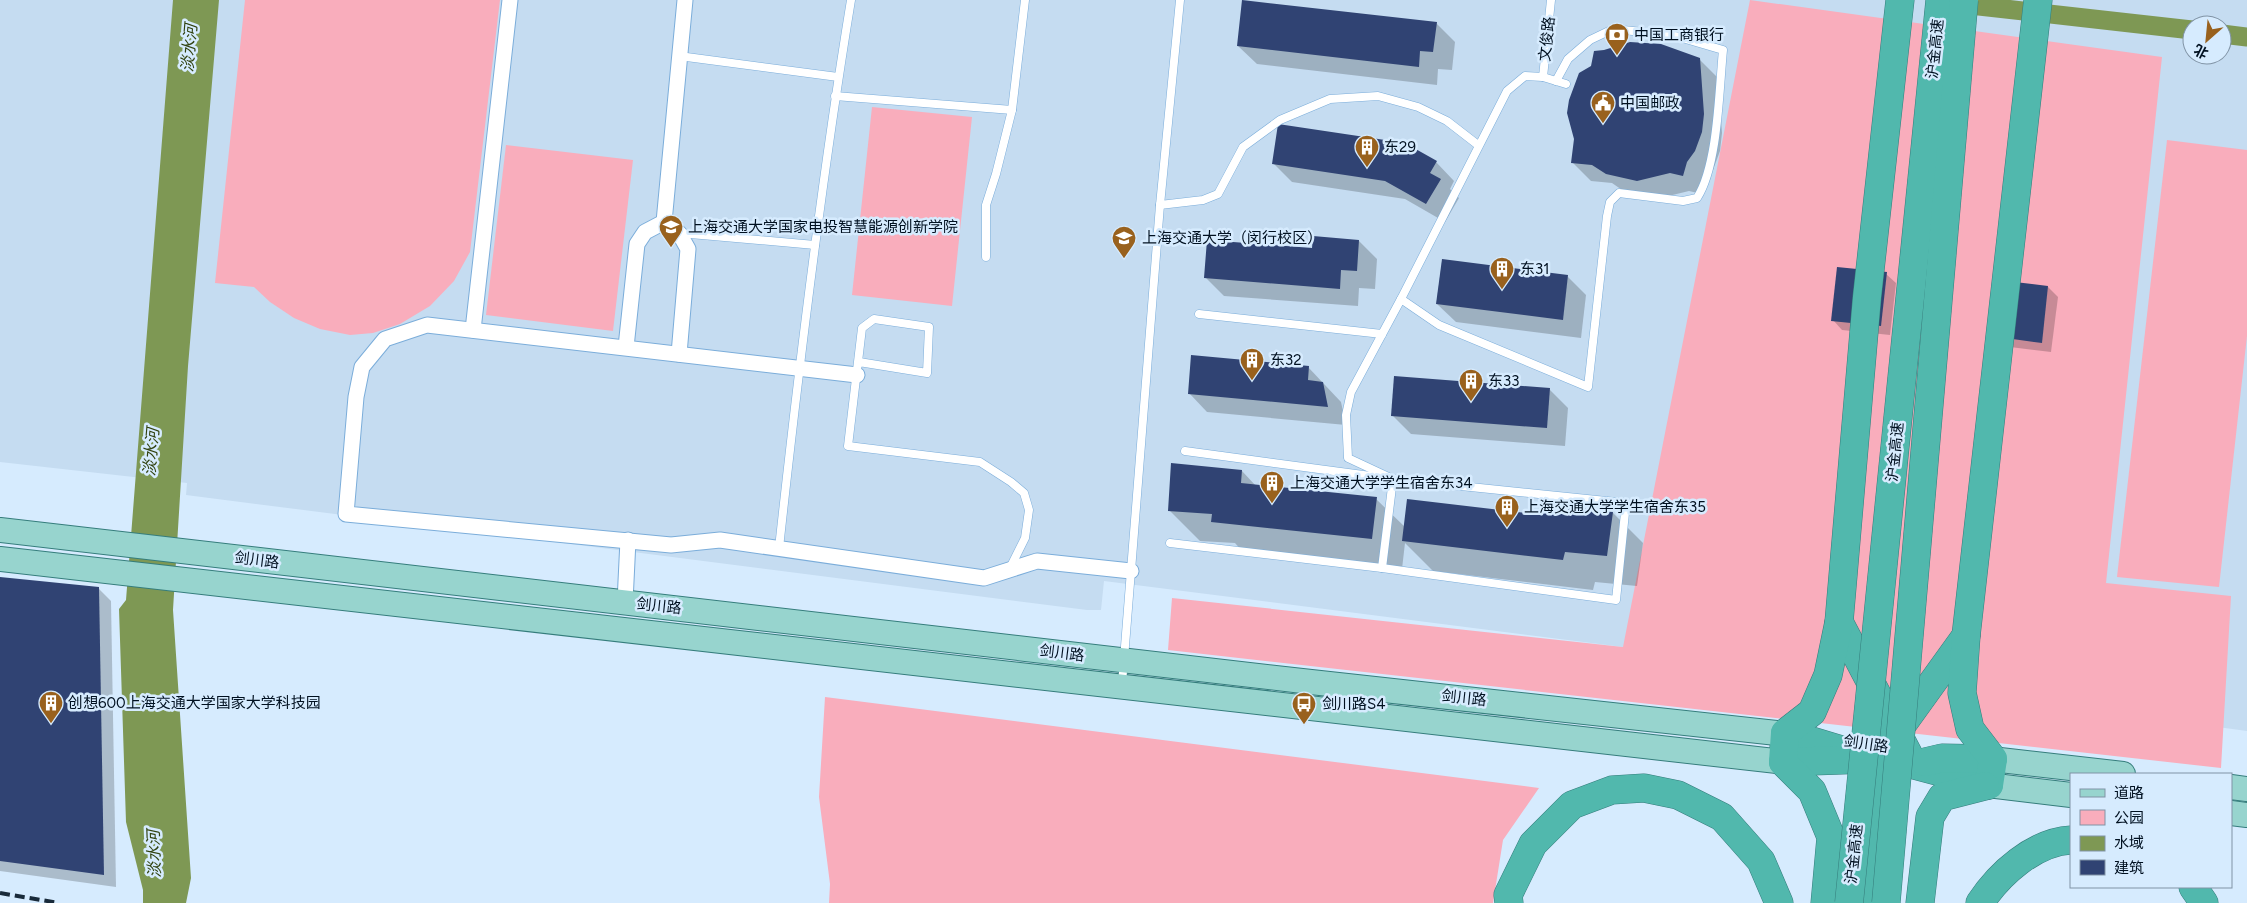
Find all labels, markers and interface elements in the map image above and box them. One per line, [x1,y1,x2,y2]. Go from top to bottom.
north arrow [2182,15,2232,65]
street label: 文俊路 [1536,16,1558,62]
street label: 沪金高速 [1923,18,1947,80]
water label: 淡水河 [177,20,201,73]
bank icon: 中国工商银行 [1604,22,1630,56]
place label: 中国工商银行 [1634,26,1724,44]
text: 北 [2191,40,2211,62]
public building icon: 中国邮政 [1590,90,1616,124]
place label: 中国邮政 [1620,94,1680,112]
building icon: 东29 [1354,134,1380,168]
place label: 东29 [1384,138,1416,156]
school or university icon: 上海交通大学国家电投智慧能源创新学院 [658,214,684,248]
place label: 上海交通大学国家电投智慧能源创新学院 [688,218,958,236]
school or university icon: 上海交通大学（闵行校区） [1111,225,1137,259]
place label: 上海交通大学（闵行校区） [1142,229,1322,247]
building icon: 东31 [1489,256,1515,290]
place label: 东31 [1520,260,1549,278]
building icon: 东32 [1239,347,1265,381]
place label: 东32 [1270,351,1302,369]
building icon: 东33 [1458,368,1484,402]
place label: 东33 [1488,372,1519,390]
street label: 沪金高速 [1883,421,1907,483]
water label: 淡水河 [139,424,163,477]
building icon: 上海交通大学学生宿舍东34 [1259,470,1285,504]
place label: 上海交通大学学生宿舍东34 [1290,474,1472,492]
building icon: 上海交通大学学生宿舍东35 [1494,494,1520,528]
place label: 上海交通大学学生宿舍东35 [1524,498,1706,516]
street label: 剑川路 [234,548,280,572]
street label: 剑川路 [636,595,682,617]
street label: 剑川路 [1039,641,1085,665]
street label: 剑川路 [1441,687,1487,709]
building icon: 创想600上海交通大学国家大学科技园 [38,690,64,724]
bus stop icon: 剑川路S4 [1291,691,1317,725]
place label: 创想600上海交通大学国家大学科技园 [68,694,321,712]
place label: 剑川路S4 [1322,695,1386,713]
street label: 剑川路 [1842,732,1890,756]
legend [2070,773,2232,888]
text: 道路 [2114,784,2144,802]
text: 公园 [2114,809,2144,827]
street label: 沪金高速 [1842,823,1866,885]
water label: 淡水河 [144,827,164,878]
text: 水域 [2114,834,2144,852]
text: 建筑 [2114,859,2144,877]

